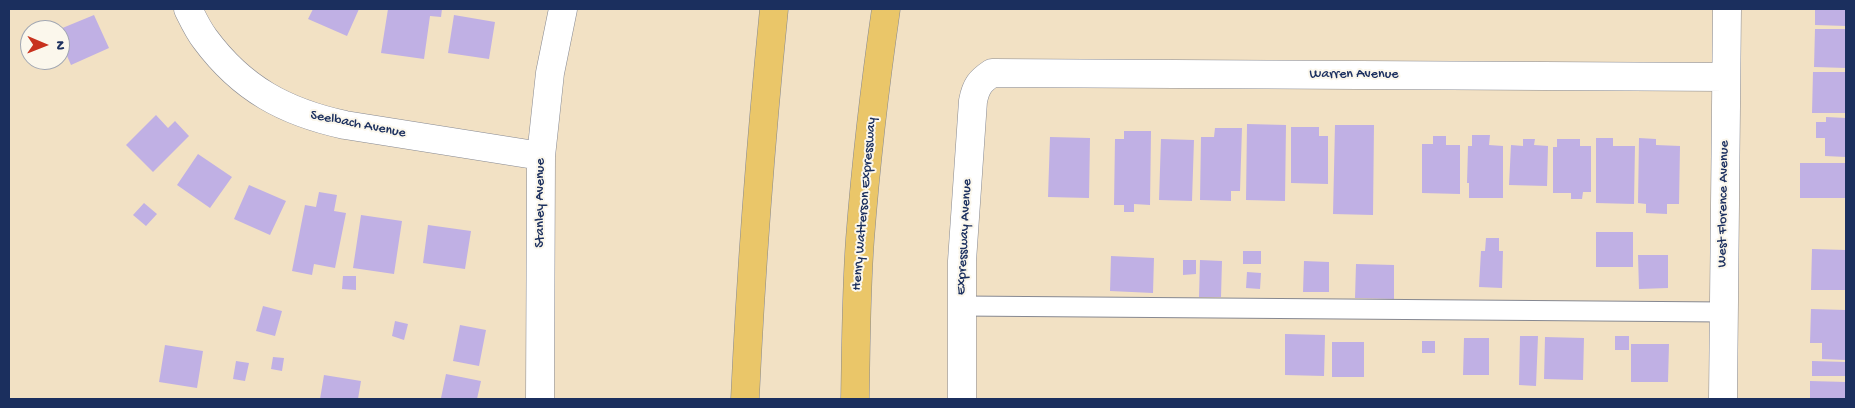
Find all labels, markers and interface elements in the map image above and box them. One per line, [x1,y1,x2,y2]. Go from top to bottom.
north arrow [20,20,70,70]
text: N [51,41,68,50]
street label: Warren Avenue [1310,67,1398,83]
street label: Seelbach Avenue [309,108,407,142]
street label: Henry Watterson Expressway [849,117,881,291]
street label: West Florence Avenue [1714,140,1734,268]
street label: Stanley Avenue [533,158,549,248]
street label: Expressway Avenue [954,178,976,296]

